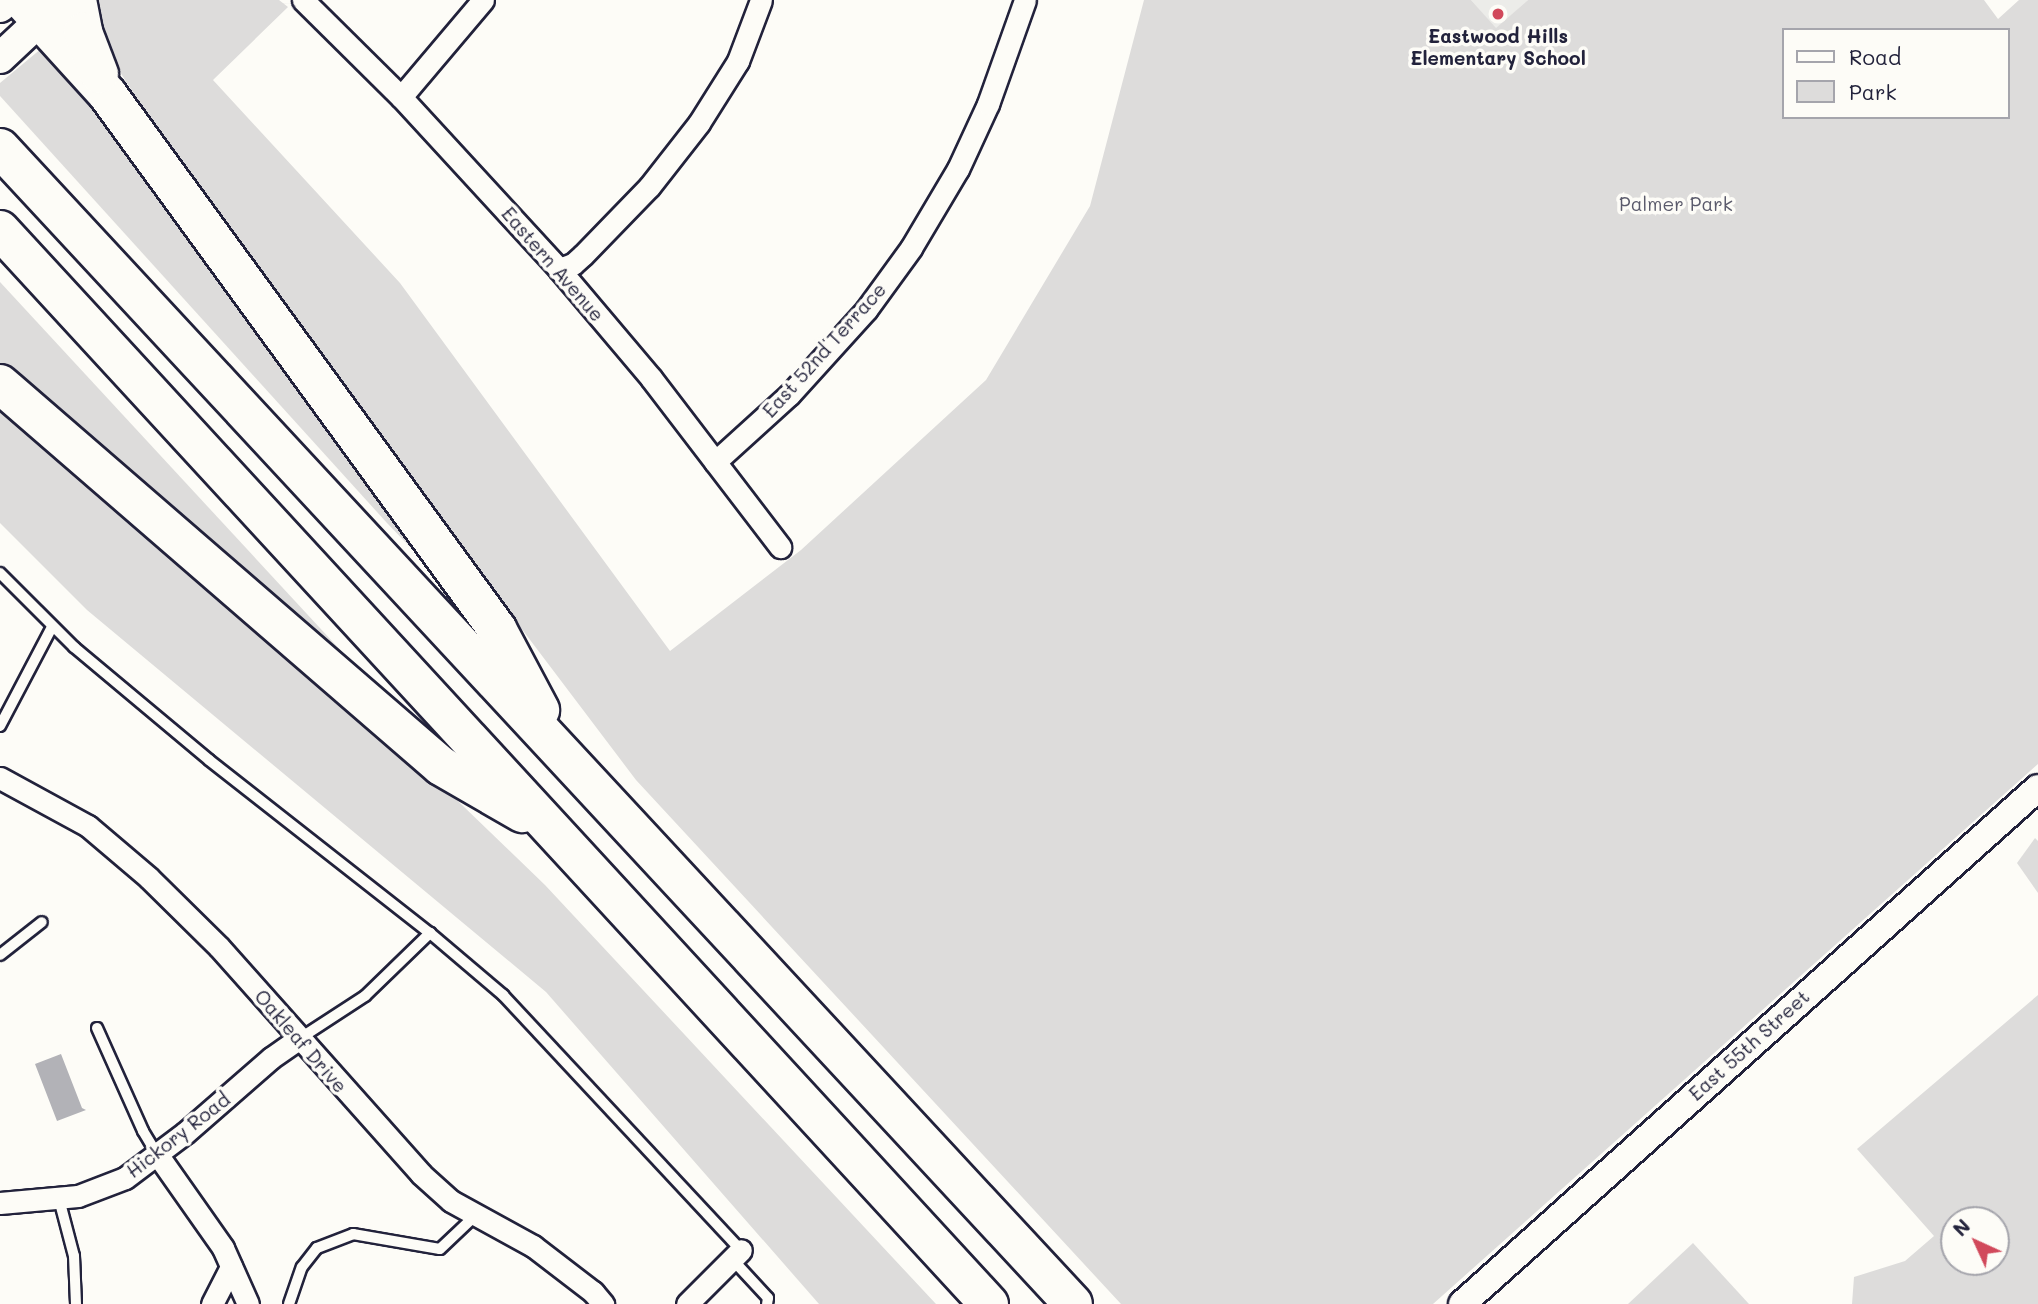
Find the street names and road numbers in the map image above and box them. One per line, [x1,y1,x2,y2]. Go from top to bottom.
street label: Eastern Avenue [497,202,609,326]
street label: East 52nd Terrace [758,278,890,422]
street label: Oakleaf Drive [250,985,352,1097]
street label: East 55th Street [1684,985,1814,1105]
street label: Hickory Road [122,1088,234,1182]

